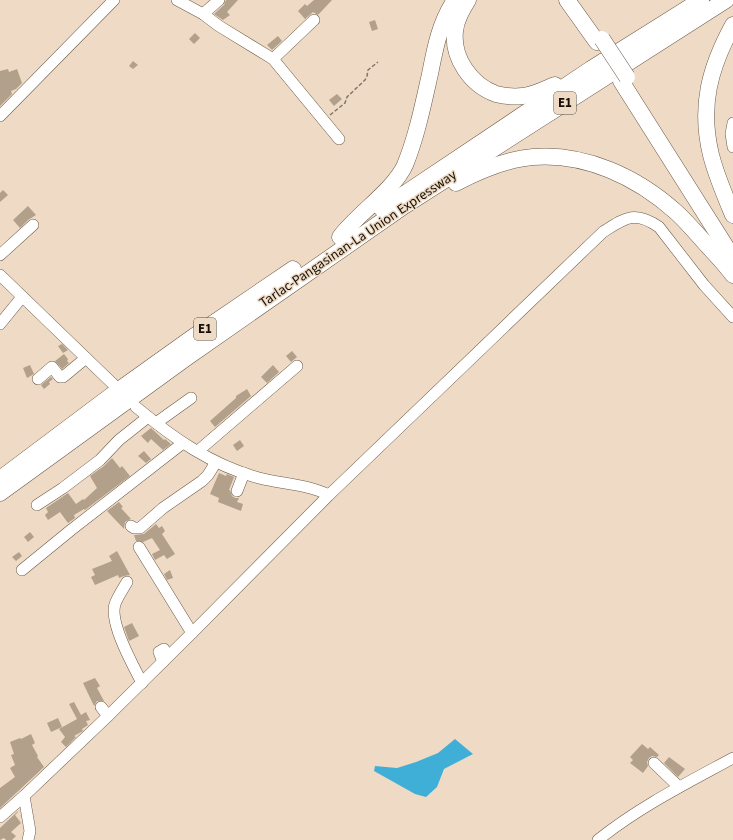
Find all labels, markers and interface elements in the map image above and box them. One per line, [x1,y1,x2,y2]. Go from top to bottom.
road number: E1 [554,92,576,114]
street label: Tarlac-Pangasinan-La Union Expressway [255,165,461,313]
road number: E1 [194,318,216,340]

